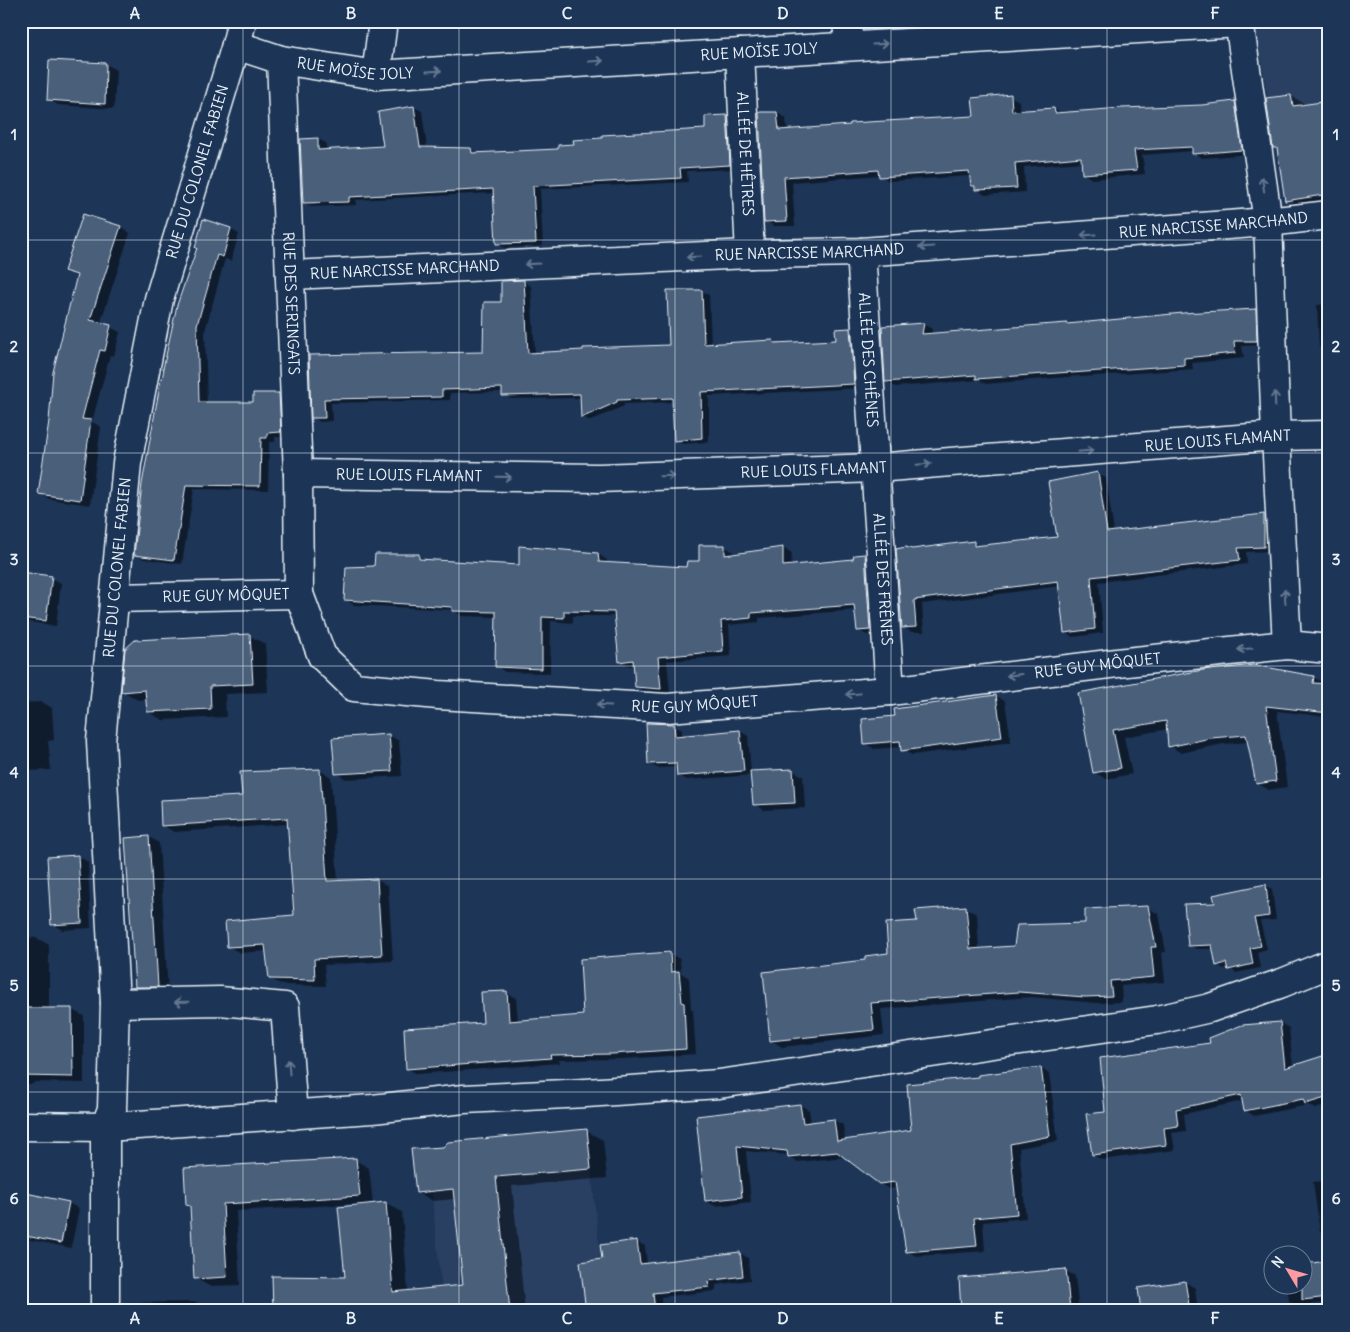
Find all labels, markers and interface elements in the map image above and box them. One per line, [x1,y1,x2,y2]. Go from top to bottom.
text: A [130,3,140,23]
text: B [346,3,357,23]
text: C [562,3,573,23]
text: D [777,3,789,23]
text: E [994,3,1004,23]
text: F [1210,3,1220,23]
street label: RUE MOÏSE JOLY [700,38,819,64]
one-way arrow [872,39,888,49]
street label: RUE MOÏSE JOLY [296,53,415,84]
one-way arrow [588,57,604,66]
one-way arrow [425,67,441,76]
street label: RUE DU COLONEL FABIEN [162,82,232,261]
street label: ALLÉE DE HÊTRES [733,91,758,216]
text: 1 [11,124,17,144]
text: 1 [1333,124,1339,144]
one-way arrow [1258,176,1268,192]
street label: RUE NARCISSE MARCHAND [1118,207,1309,242]
one-way arrow [1081,230,1097,240]
street label: RUE DES SERINGATS [279,231,304,375]
street label: RUE NARCISSE MARCHAND [714,239,905,265]
one-way arrow [919,242,935,251]
one-way arrow [686,252,702,262]
street label: RUE NARCISSE MARCHAND [310,255,500,283]
one-way arrow [524,260,540,269]
street label: ALLÉE DES CHÊNES [855,292,883,428]
text: 2 [10,336,19,356]
text: 2 [1332,336,1341,356]
one-way arrow [1270,391,1279,407]
street label: RUE LOUIS FLAMANT [1144,426,1291,455]
one-way arrow [1078,446,1094,456]
street label: RUE LOUIS FLAMANT [740,457,888,482]
one-way arrow [916,459,932,469]
street label: RUE LOUIS FLAMANT [336,465,483,485]
one-way arrow [658,471,674,480]
one-way arrow [496,472,512,482]
street label: RUE DU COLONEL FABIEN [99,476,135,658]
street label: ALLÉE DES FRÊNES [869,512,897,646]
text: 3 [9,549,19,569]
text: 3 [1331,549,1341,569]
street label: RUE GUY MÔQUET [162,584,290,606]
one-way arrow [1280,588,1289,604]
one-way arrow [1238,644,1254,654]
street label: RUE GUY MÔQUET [1033,648,1162,682]
one-way arrow [1007,670,1023,680]
one-way arrow [845,689,861,698]
street label: RUE GUY MÔQUET [631,691,759,717]
one-way arrow [596,700,612,709]
text: 4 [9,762,19,782]
text: 4 [1331,762,1341,782]
text: 5 [9,975,19,995]
text: 5 [1331,975,1341,995]
one-way arrow [174,997,190,1006]
one-way arrow [285,1059,294,1075]
text: 6 [9,1188,19,1208]
text: 6 [1331,1188,1341,1208]
north arrow [1262,1244,1312,1294]
text: N [1268,1253,1288,1271]
text: A [130,1308,140,1328]
text: B [346,1308,357,1328]
text: C [562,1308,573,1328]
text: D [777,1308,789,1328]
text: E [994,1308,1004,1328]
text: F [1210,1308,1220,1328]

